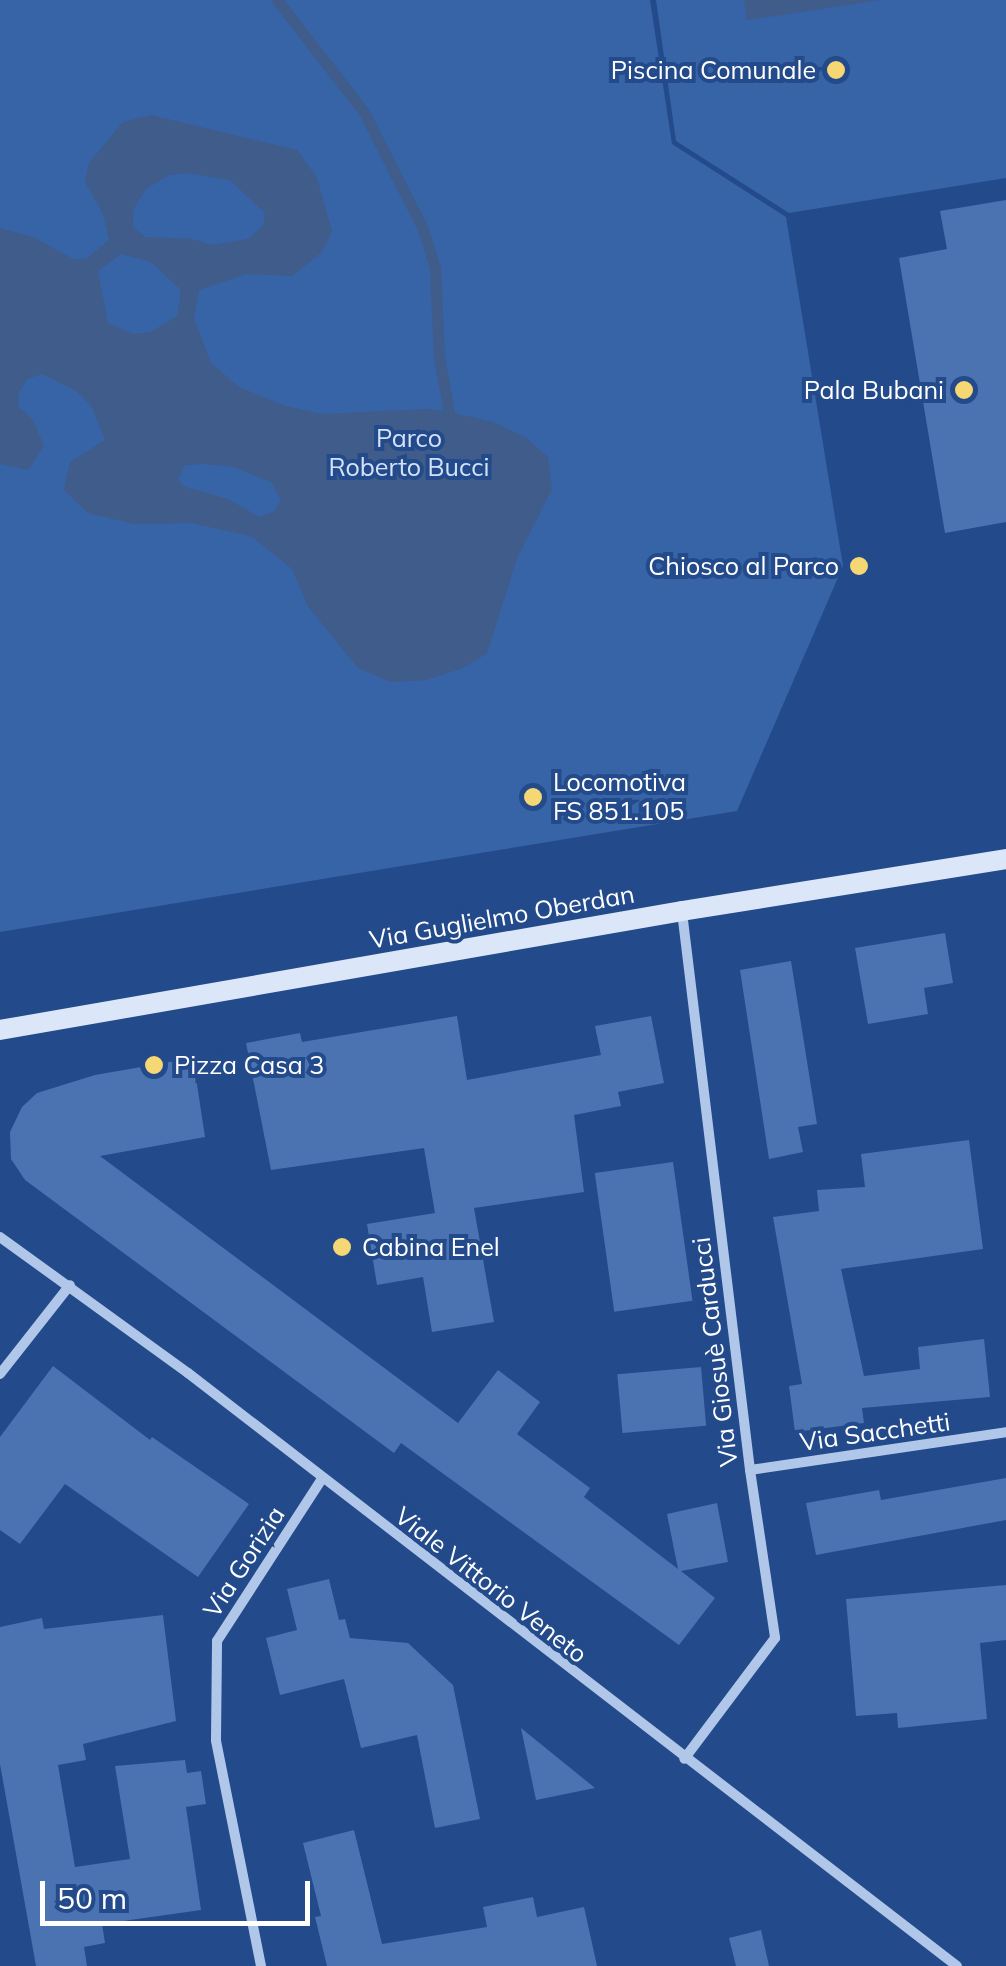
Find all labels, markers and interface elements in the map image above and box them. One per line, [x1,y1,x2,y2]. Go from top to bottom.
place label: Piscina Comunale [611,55,816,85]
marker: Piscina Comunale [825,59,847,81]
place label: Pala Bubani [804,375,944,405]
marker: Pala Bubani [953,379,975,401]
park label: Parco Roberto Bucci [329,424,489,483]
place label: Chiosco al Parco [648,551,839,581]
marker: Chiosco al Parco [848,555,870,577]
place label: Locomotiva FS 851.105 [553,768,686,827]
marker: Locomotiva FS 851.105 [522,786,544,808]
street label: Via Guglielmo Oberdan [367,879,637,955]
place label: Pizza Casa 3 [174,1050,324,1080]
marker: Pizza Casa 3 [143,1054,165,1076]
place label: Cabina Enel [362,1232,500,1262]
marker: Cabina Enel [331,1236,353,1258]
street label: Via Giosuè Carducci [686,1236,744,1468]
street label: Via Sacchetti [798,1407,952,1457]
street label: Via Gorizia [197,1501,291,1623]
street label: Viale Vittorio Veneto [389,1501,593,1669]
scale bar [45,1861,315,1923]
text: 50 m [57,1879,127,1917]

